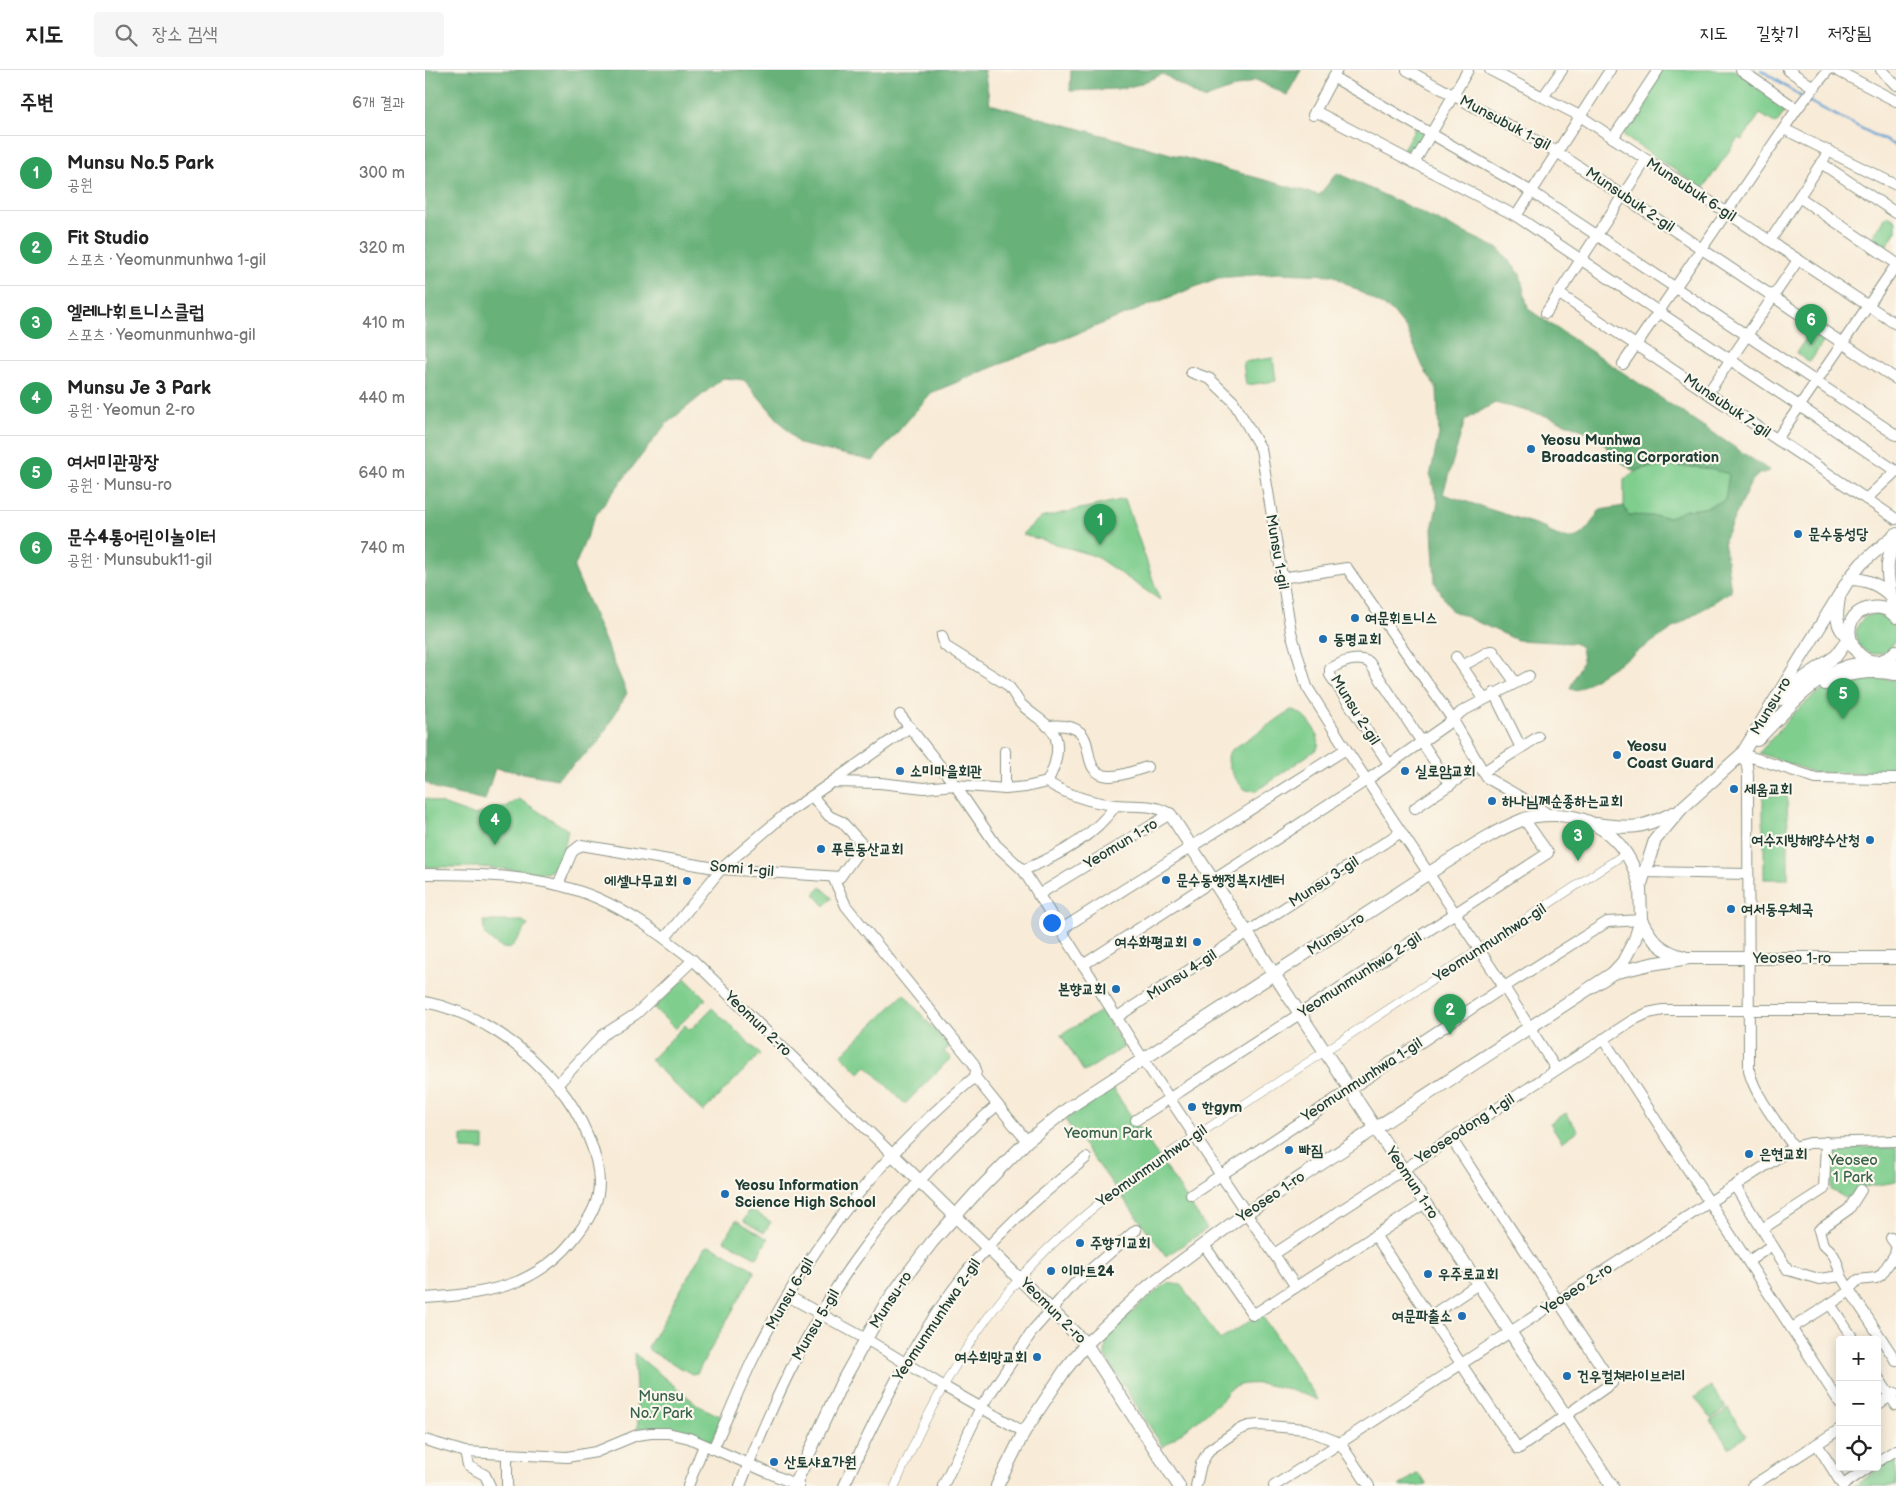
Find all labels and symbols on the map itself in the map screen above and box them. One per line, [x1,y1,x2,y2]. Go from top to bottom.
street label: Munsubuk 1-gil [1456,91,1554,155]
street label: Munsubuk 6-gil [1642,154,1740,226]
street label: Munsubuk 2-gil [1582,163,1678,237]
pin: 6 [1795,304,1827,345]
street label: Munsubuk 7-gil [1680,370,1774,442]
place label: Yeosu Munhwa Broadcasting Corporation [1541,431,1719,467]
marker: Yeosu Munhwa Broadcasting Corporation [1525,443,1537,455]
pin: 1 [1084,504,1116,545]
street label: Munsu 1-gil [1261,513,1293,591]
place label: 문수동성당 [1808,525,1868,544]
marker: 문수동성당 [1792,528,1804,540]
place label: 여문휘트니스 [1365,609,1437,628]
marker: 여문휘트니스 [1349,612,1361,624]
place label: 동명교회 [1333,630,1381,649]
marker: 동명교회 [1317,633,1329,645]
street label: Munsu 2-gil [1326,671,1384,749]
street label: Munsu-ro [1746,673,1796,739]
pin: 5 [1827,678,1859,719]
place label: Yeosu Coast Guard [1627,737,1714,773]
marker: Yeosu Coast Guard [1611,749,1623,761]
place label: 소미마을회관 [910,762,982,781]
place label: 실로암교회 [1415,762,1475,781]
marker: 소미마을회관 [894,765,906,777]
marker: 실로암교회 [1399,765,1411,777]
place label: 세움교회 [1744,780,1792,799]
marker: 세움교회 [1728,783,1740,795]
place label: 하나님께순종하는교회 [1502,792,1623,811]
marker: 하나님께순종하는교회 [1486,795,1498,807]
pin: 4 [479,804,511,845]
street label: Yeomun 1-ro [1080,814,1161,874]
pin: 3 [1562,820,1594,861]
place label: 여수지방해양수산청 [1751,831,1860,850]
marker: 여수지방해양수산청 [1864,834,1876,846]
place label: 푸른동산교회 [831,840,903,859]
marker: 푸른동산교회 [815,843,827,855]
street label: Munsu 3-gil [1285,852,1363,912]
street label: Somi 1-gil [709,857,775,881]
place label: 문수동행정복지센터 [1176,871,1285,890]
place label: 에셀나무교회 [604,872,677,891]
marker: 문수동행정복지센터 [1160,874,1172,886]
marker: 에셀나무교회 [681,875,693,887]
street label: Yeomunmunhwa-gil [1429,899,1550,987]
place label: 여서동우체국 [1741,900,1813,919]
marker: 여서동우체국 [1725,903,1737,915]
street label: Munsu-ro [1304,908,1368,960]
your location [1039,910,1065,936]
street label: Yeomunmunhwa 2-gil [1294,928,1425,1023]
place label: 여수화평교회 [1115,933,1187,952]
marker: 여수화평교회 [1191,936,1203,948]
street label: Munsu 4-gil [1143,945,1221,1005]
street label: Yeoseo 1-ro [1752,949,1831,968]
place label: 본향교회 [1058,980,1106,999]
marker: 본향교회 [1110,983,1122,995]
street label: Yeomun 2-ro [720,987,796,1061]
pin: 2 [1434,994,1466,1035]
street label: Yeomunmunhwa 1-gil [1297,1034,1426,1127]
street label: Yeoseodong 1-gil [1411,1090,1518,1169]
place label: 한gym [1201,1098,1242,1117]
marker: 한gym [1186,1101,1198,1113]
street label: Yeomunmunhwa-gil [1092,1121,1211,1212]
park label: Yeomun Park [1063,1124,1153,1143]
place label: 빠짐 [1298,1141,1323,1160]
street label: Yeomun 1-ro [1381,1142,1443,1223]
marker: 빠짐 [1283,1144,1295,1156]
place label: 은현교회 [1759,1145,1807,1164]
marker: 은현교회 [1743,1148,1755,1160]
park label: Yeoseo 1 Park [1827,1151,1878,1187]
street label: Yeoseo 1-ro [1232,1167,1309,1227]
place label: Yeosu Information Science High School [735,1176,876,1212]
marker: Yeosu Information Science High School [719,1188,731,1200]
place label: 주향기교회 [1090,1234,1150,1253]
marker: 주향기교회 [1074,1237,1086,1249]
street label: Munsu 6-gil [762,1255,818,1333]
street label: Yeomunmunhwa 2-gil [888,1255,985,1386]
street label: Yeoseo 2-ro [1537,1259,1616,1320]
place label: 이마트24 [1061,1262,1115,1281]
marker: 이마트24 [1045,1265,1057,1277]
place label: 우주로교회 [1438,1265,1498,1284]
street label: Munsu-ro [865,1268,917,1332]
marker: 우주로교회 [1422,1268,1434,1280]
street label: Yeomun 2-ro [1015,1273,1090,1348]
street label: Munsu 5-gil [788,1286,844,1364]
place label: 여문파출소 [1392,1307,1452,1326]
marker: 여문파출소 [1456,1310,1468,1322]
place label: 여수희망교회 [955,1348,1027,1367]
marker: 여수희망교회 [1031,1351,1043,1363]
place label: 건우컬쳐라이브러리 [1577,1367,1686,1386]
marker: 건우컬쳐라이브러리 [1561,1370,1573,1382]
park label: Munsu No.7 Park [630,1387,693,1423]
place label: 산토샤요가원 [784,1453,856,1472]
marker: 산토샤요가원 [768,1456,780,1468]

